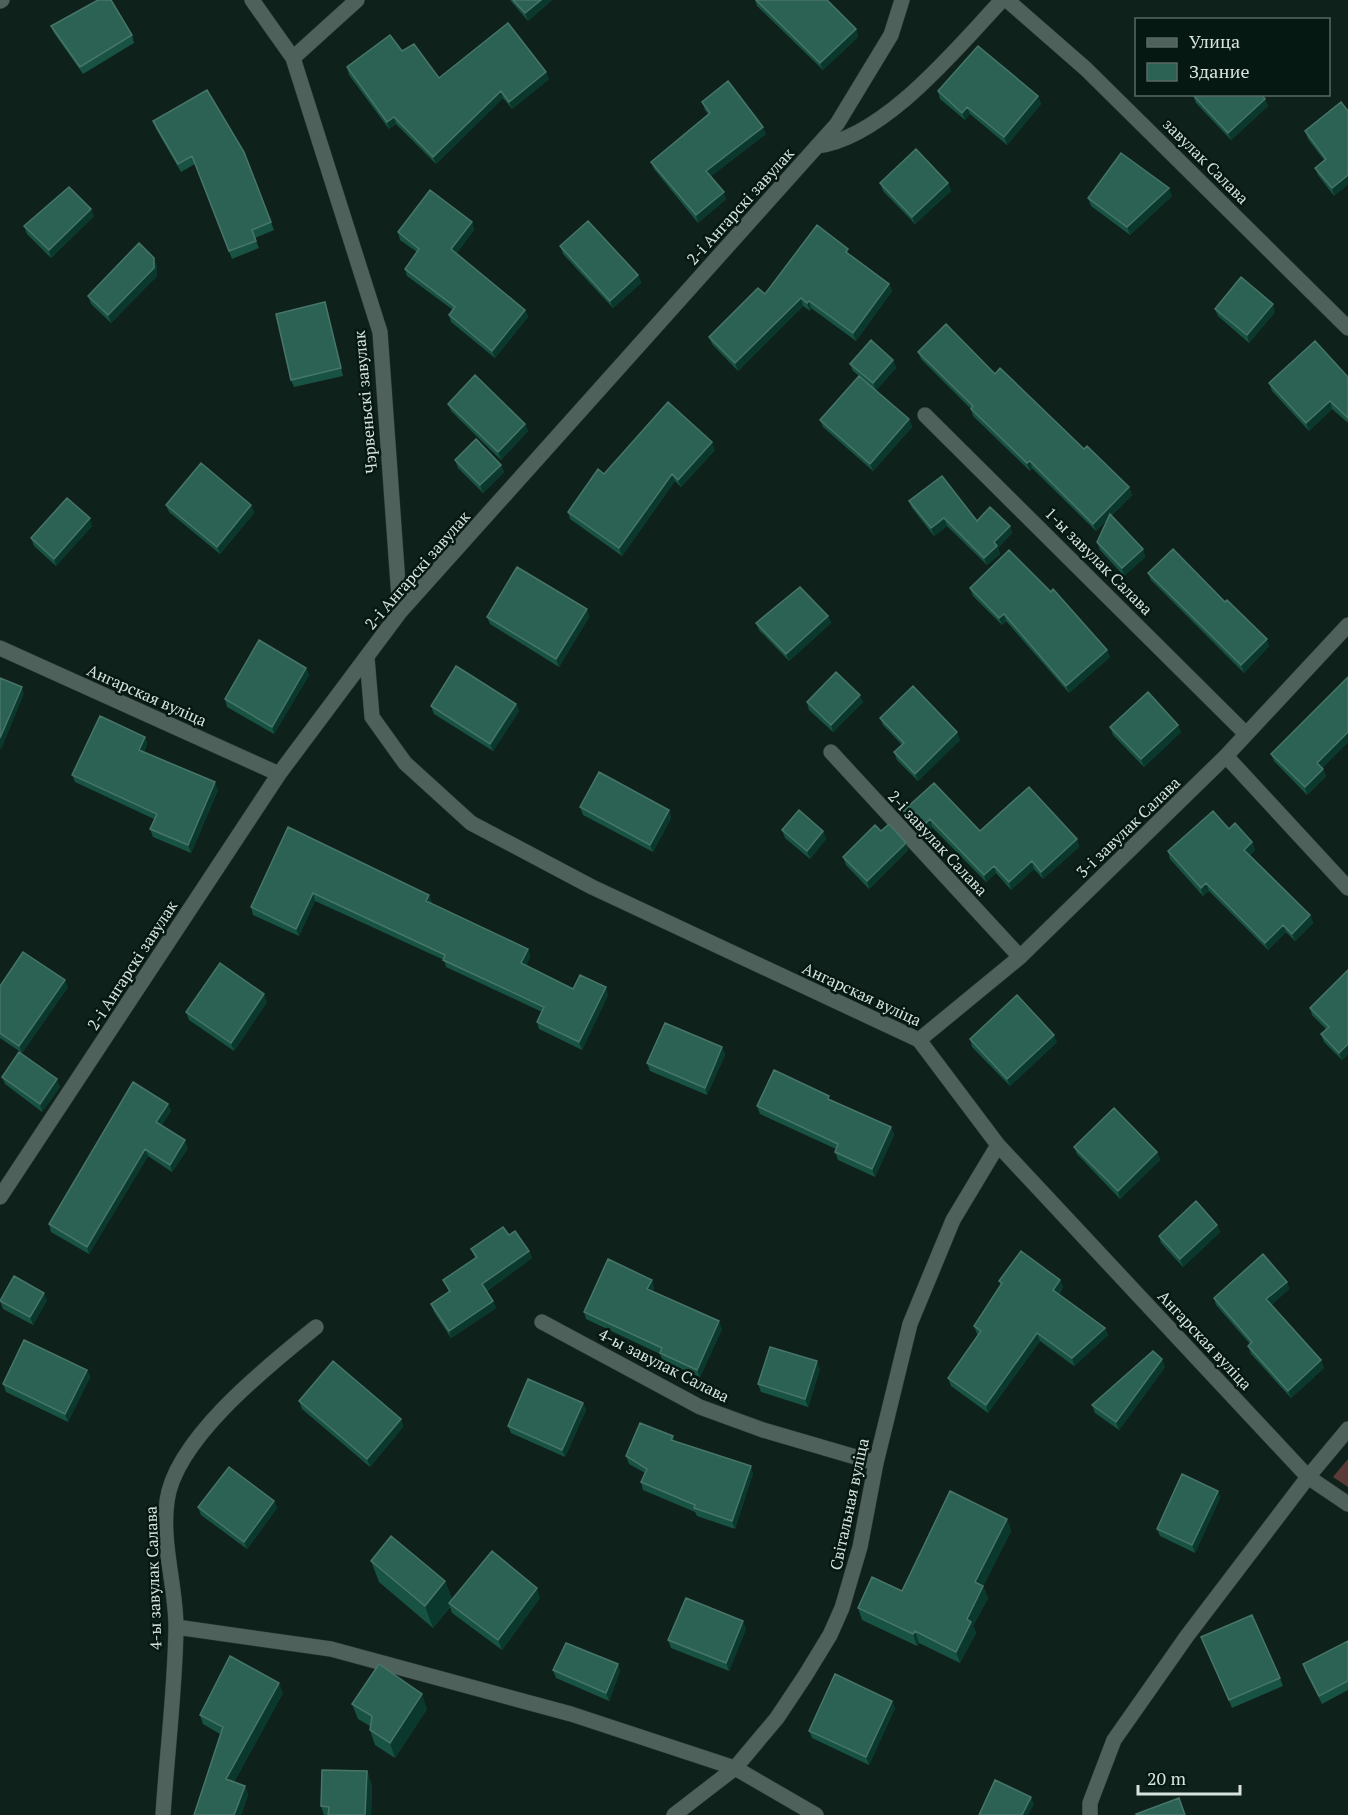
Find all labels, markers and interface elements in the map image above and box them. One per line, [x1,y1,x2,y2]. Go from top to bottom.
legend [1135,18,1330,96]
text: Улица [1189,29,1240,53]
text: Здание [1189,59,1249,83]
street label: завулак Салава [1158,113,1254,209]
street label: 2-і Ангарскі завулак [681,142,799,269]
street label: Чэрвеньскі завулак [348,329,382,474]
street label: 1-ы завулак Салава [1040,502,1158,620]
street label: 2-і Ангарскі завулак [359,506,475,634]
street label: Ангарская вуліца [84,659,210,731]
street label: 3-і завулак Салава [1071,772,1185,882]
street label: 2-і завулак Салава [883,785,993,901]
street label: 2-і Ангарскі завулак [82,896,182,1034]
street label: Ангарская вуліца [799,957,925,1031]
street label: Ангарская вуліца [1153,1285,1257,1395]
street label: 4-ы завулак Салава [595,1323,733,1407]
street label: Світальная вуліца [824,1436,874,1572]
street label: 4-ы завулак Салава [139,1506,167,1650]
scale bar [1138,1758,1240,1796]
text: 20 m [1147,1766,1187,1790]

